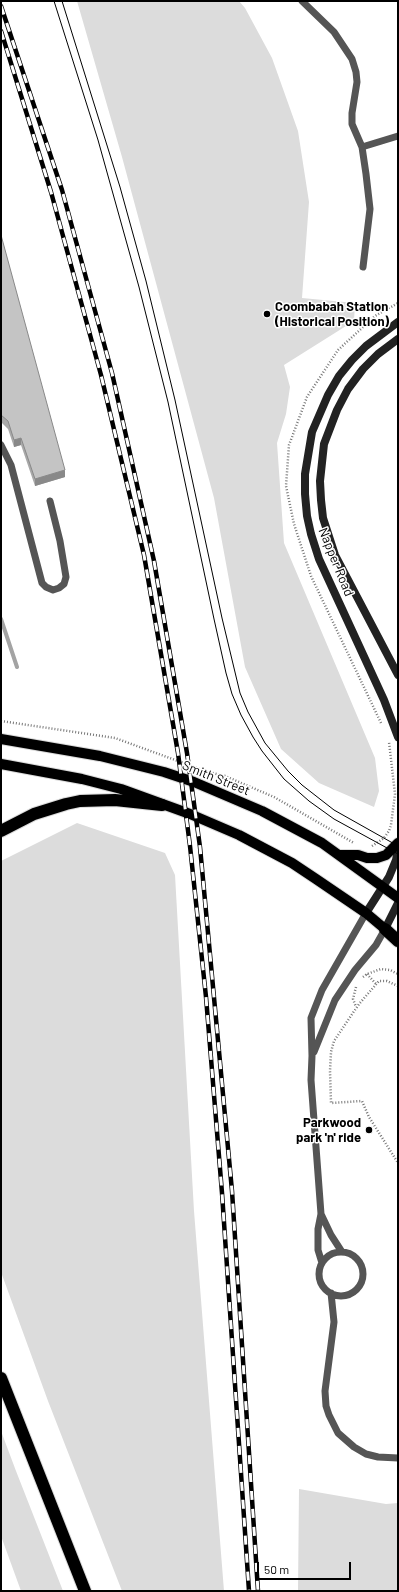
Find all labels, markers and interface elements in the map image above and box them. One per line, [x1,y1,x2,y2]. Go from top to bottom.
place label: Coombabah Station (Historical Position) [275,299,389,330]
marker: Coombabah Station (Historical Position) [262,309,272,319]
street label: Napper Road [315,525,357,599]
street label: Smith Street [180,757,252,799]
place label: Parkwood park 'n' ride [296,1115,361,1146]
marker: Parkwood park 'n' ride [364,1125,374,1135]
scale bar [259,1554,353,1580]
text: 50 m [264,1562,289,1576]

